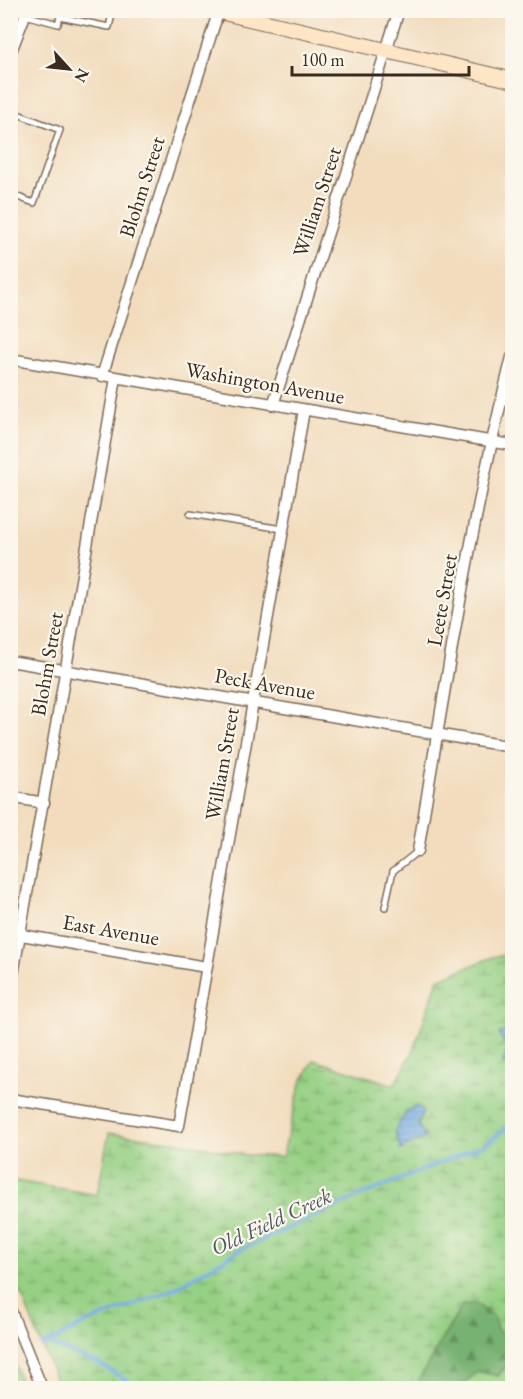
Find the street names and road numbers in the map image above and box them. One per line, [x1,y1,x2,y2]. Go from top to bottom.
street label: Blohm Street [112,132,171,241]
street label: William Street [286,143,347,260]
street label: Washington Avenue [183,355,347,410]
street label: Leete Street [420,551,463,648]
street label: Blohm Street [24,609,69,718]
street label: Peck Avenue [213,661,317,706]
street label: William Street [198,705,245,823]
street label: East Avenue [61,908,161,951]

